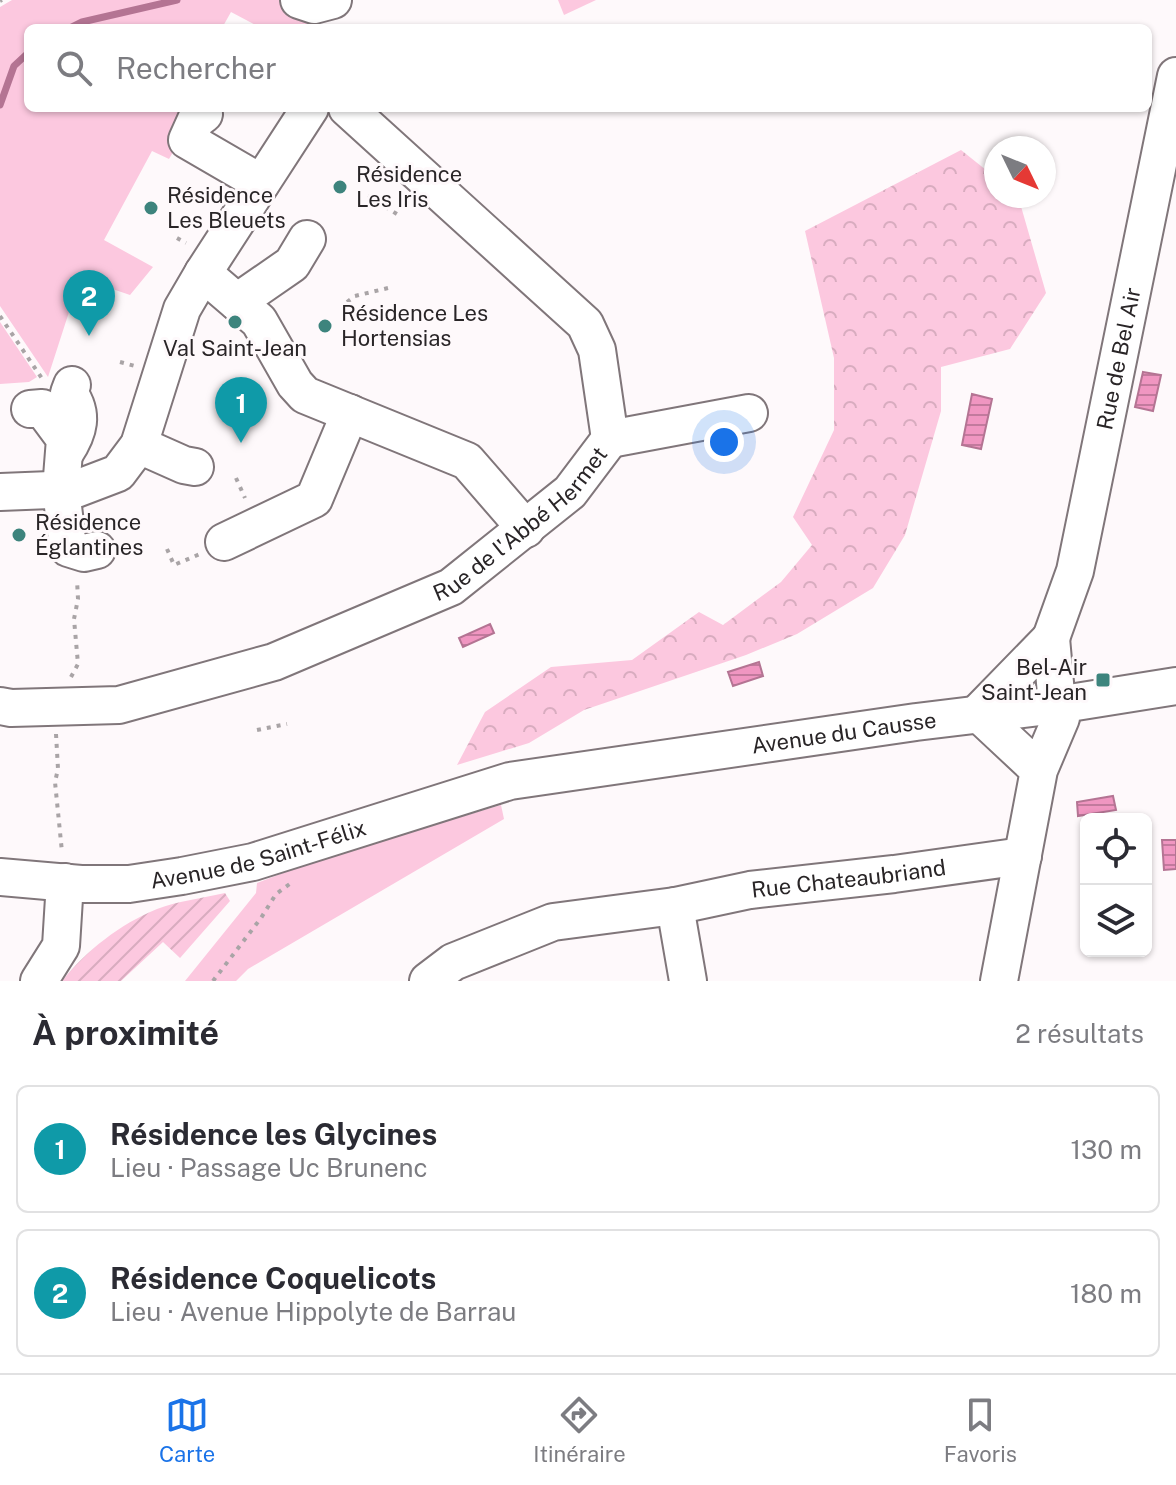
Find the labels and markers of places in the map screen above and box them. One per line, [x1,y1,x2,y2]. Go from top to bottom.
place label: Résidence Les Iris [356,161,462,212]
marker: Résidence Les Iris [331,178,349,196]
place label: Résidence Les Bleuets [167,182,286,233]
marker: Résidence Les Bleuets [142,199,160,217]
pin: 2 [63,270,115,336]
place label: Résidence Les Hortensias [341,300,488,351]
marker: Val Saint-Jean [226,313,244,331]
marker: Résidence Les Hortensias [316,317,334,335]
place label: Val Saint-Jean [163,335,307,361]
pin: 1 [215,377,267,443]
place label: Résidence Églantines [35,509,143,560]
marker: Résidence Églantines [10,526,28,544]
place label: Bel-Air Saint-Jean [981,654,1087,705]
marker: Bel-Air Saint-Jean [1094,671,1112,689]

